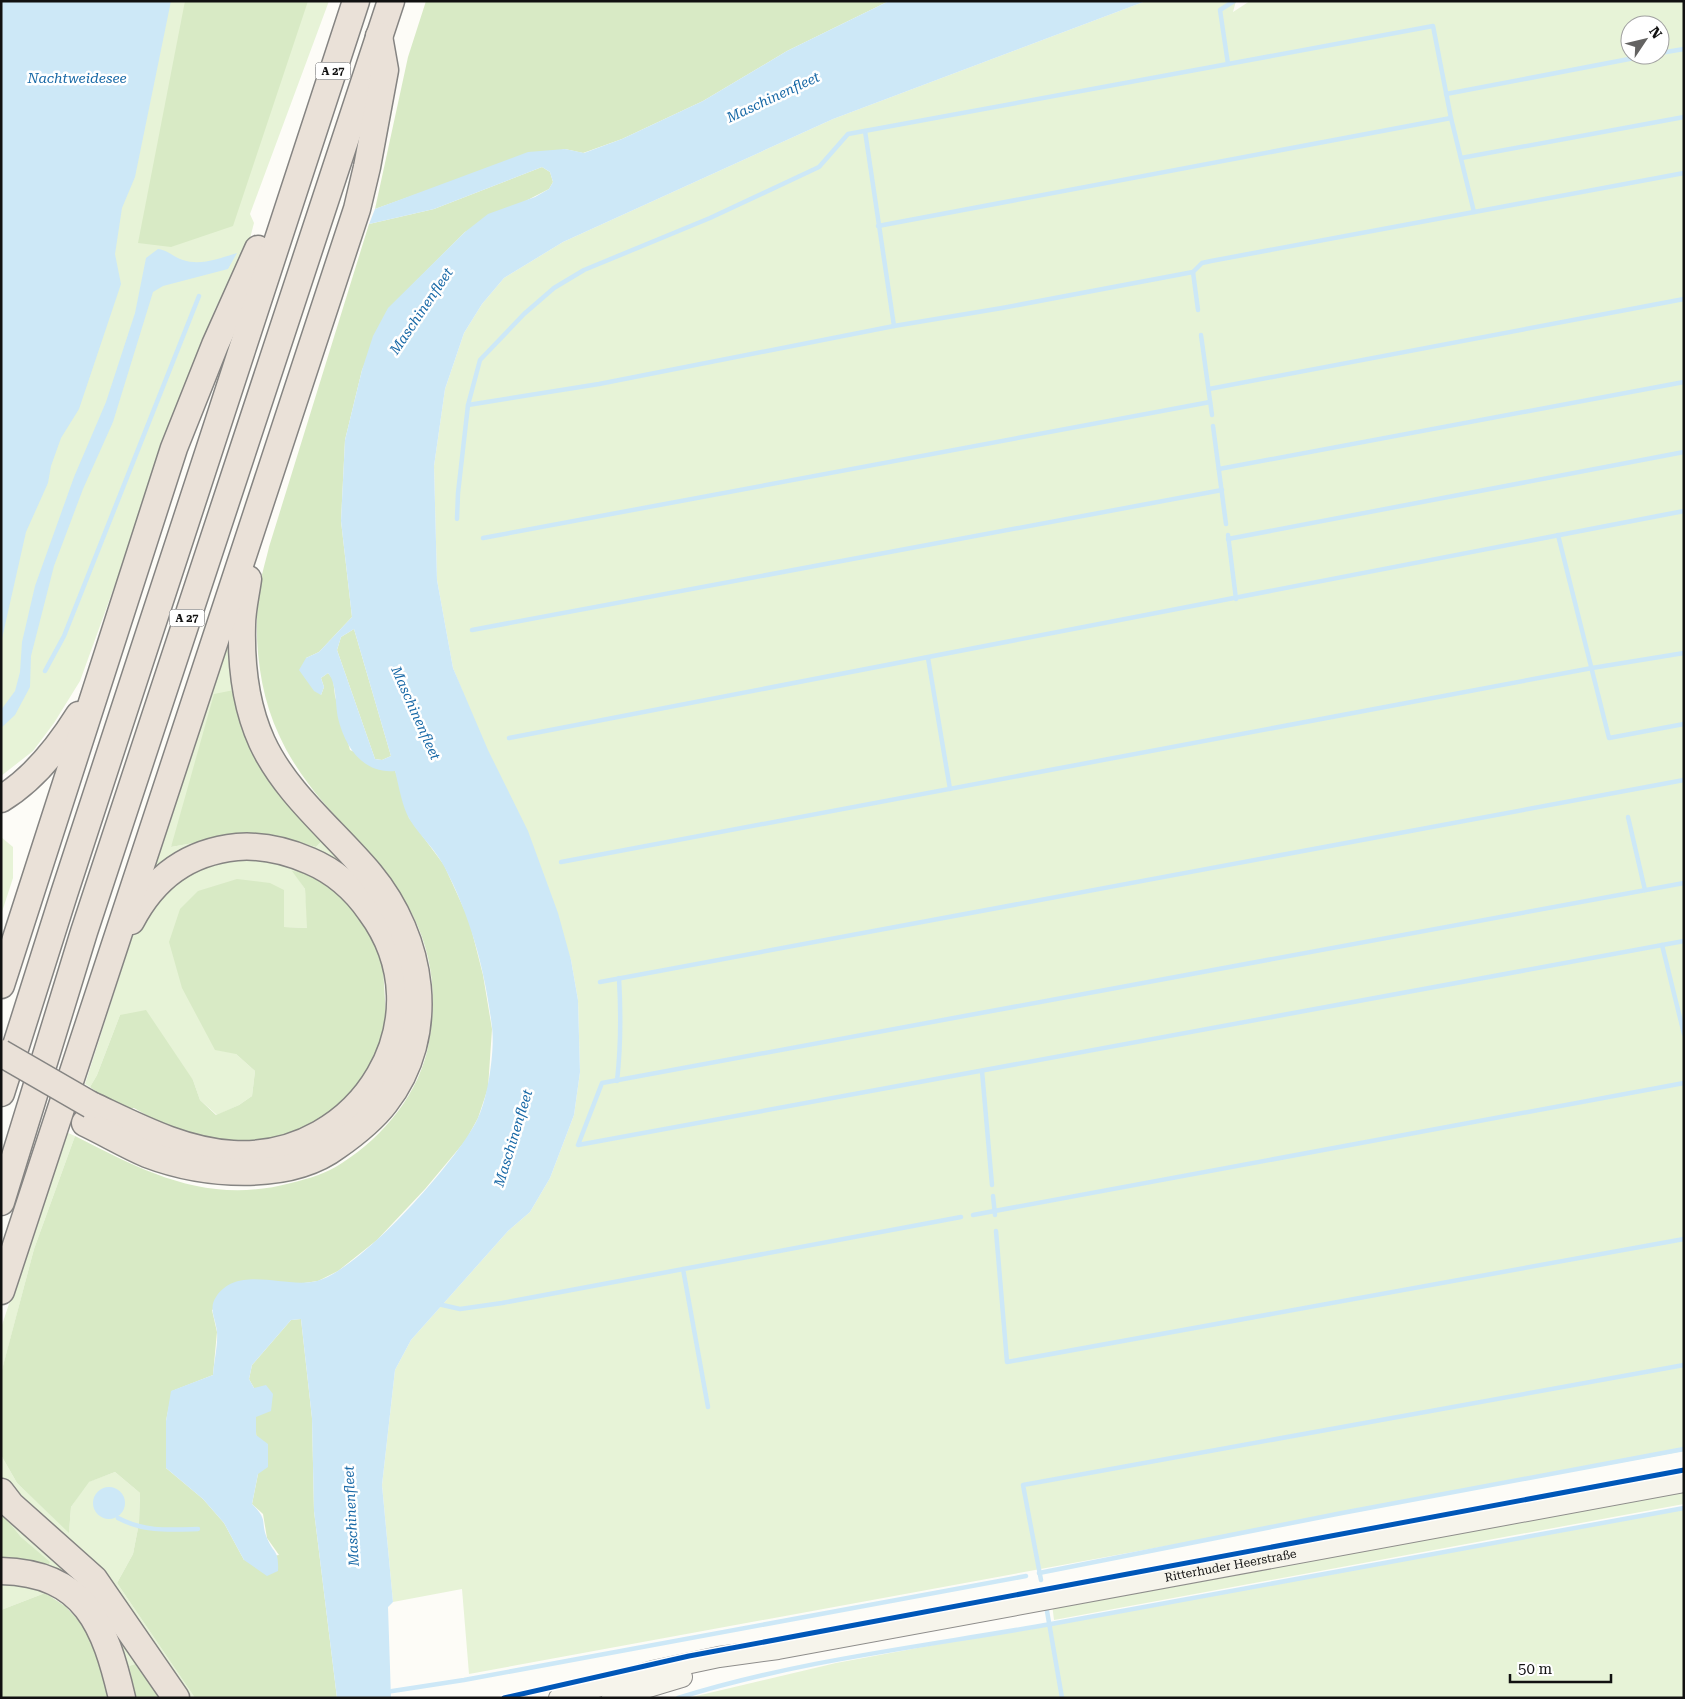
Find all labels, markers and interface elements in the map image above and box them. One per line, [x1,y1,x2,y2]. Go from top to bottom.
north arrow [1620,15,1670,65]
text: N [1646,24,1665,42]
road number: A 27 [316,62,350,80]
water label: Maschinenfleet [723,68,823,126]
water label: Nachtweidesee [26,70,127,86]
water label: Maschinenfleet [386,264,456,358]
road number: A 27 [170,610,204,626]
water label: Maschinenfleet [388,663,444,763]
water label: Maschinenfleet [490,1087,536,1189]
water label: Maschinenfleet [340,1464,362,1568]
street label: Ritterhuder Heerstraße [1164,1546,1298,1585]
scale bar [1510,1652,1611,1684]
text: 50 m [1518,1660,1553,1678]

